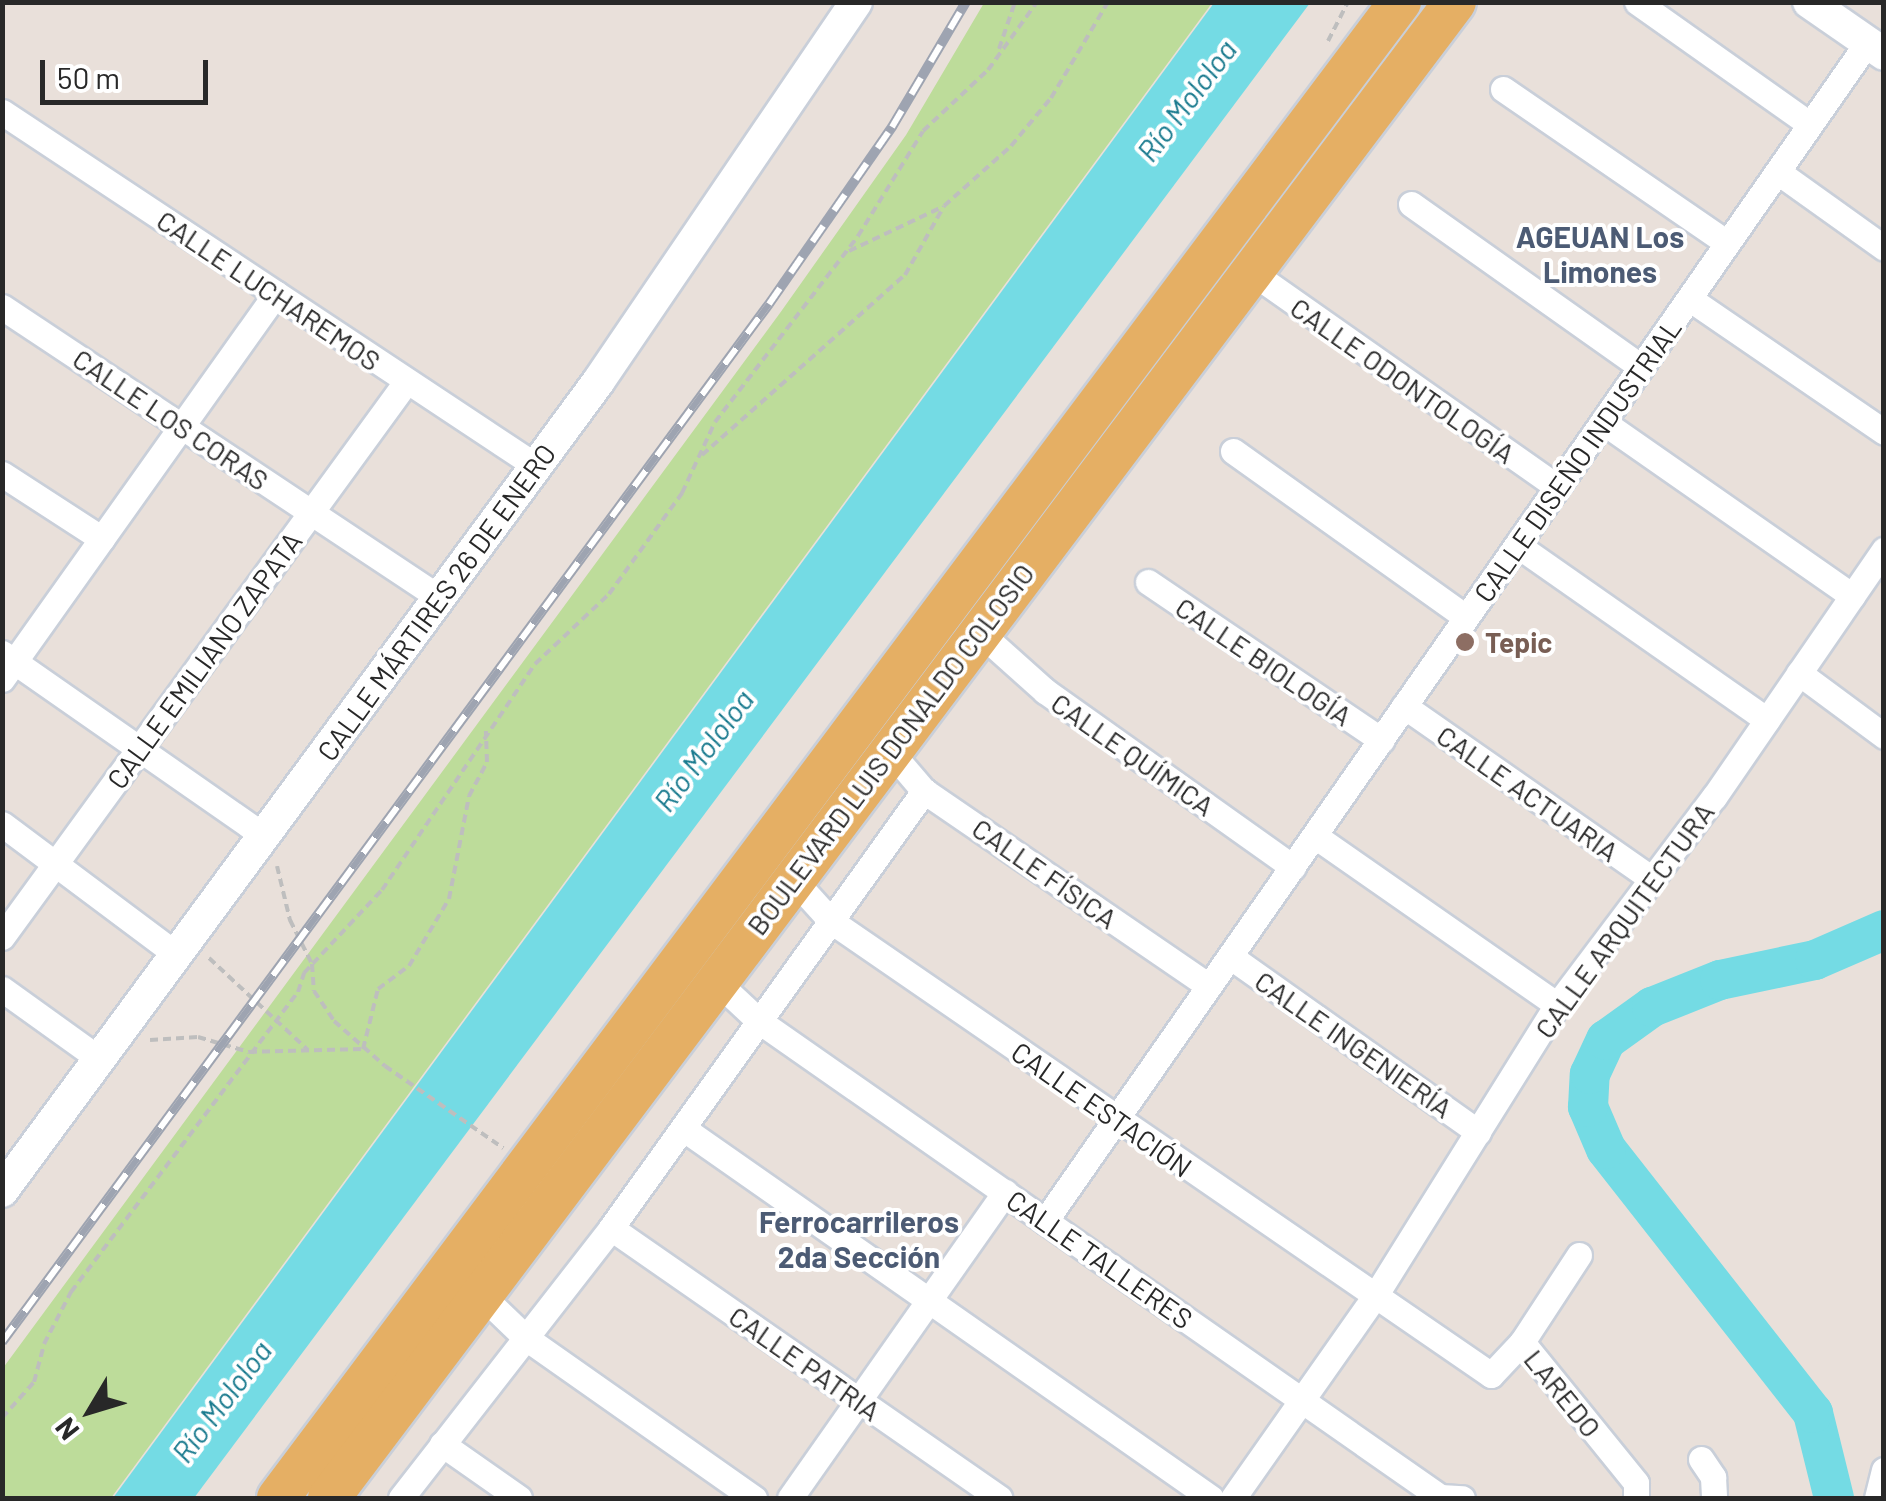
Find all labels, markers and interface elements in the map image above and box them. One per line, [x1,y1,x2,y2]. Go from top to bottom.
water label: Río Mololoa [1128,32,1244,168]
scale bar [45,40,212,102]
text: 50 m [57,59,120,95]
street label: CALLE LUCHAREMOS [151,203,387,377]
district label: AGEUAN Los Limones [1516,218,1684,288]
street label: CALLE ODONTOLOGÍA [1284,290,1522,470]
street label: CALLE DISEÑO INDUSTRIAL [1466,312,1688,608]
street label: CALLE LOS CORAS [67,341,275,497]
street label: CALLE MÁRTIRES 26 DE ENERO [310,437,562,767]
street label: CALLE EMILIANO ZAPATA [99,525,309,795]
street label: BOULEVARD LUIS DONALDO COLOSIO [739,557,1041,941]
street label: CALLE BIOLOGÍA [1170,590,1358,732]
place label: Tepic [1485,625,1552,659]
marker: Tepic [1454,631,1476,653]
water label: Río Mololoa [645,682,761,818]
street label: CALLE QUÍMICA [1045,685,1221,823]
street label: CALLE ACTUARIA [1431,718,1625,868]
street label: CALLE ARQUITECTURA [1527,796,1721,1044]
street label: CALLE FÍSICA [966,811,1124,935]
street label: CALLE INGENIERÍA [1249,963,1459,1125]
street label: CALLE ESTACIÓN [1005,1034,1199,1184]
street label: CALLE TALLERES [1001,1182,1199,1336]
district label: Ferrocarrileros 2da Sección [759,1203,959,1274]
street label: CALLE PATRIA [723,1299,887,1427]
water label: Río Mololoa [163,1333,279,1469]
street label: LAREDO [1518,1342,1608,1444]
north arrow [40,1361,140,1461]
text: N [47,1412,85,1447]

